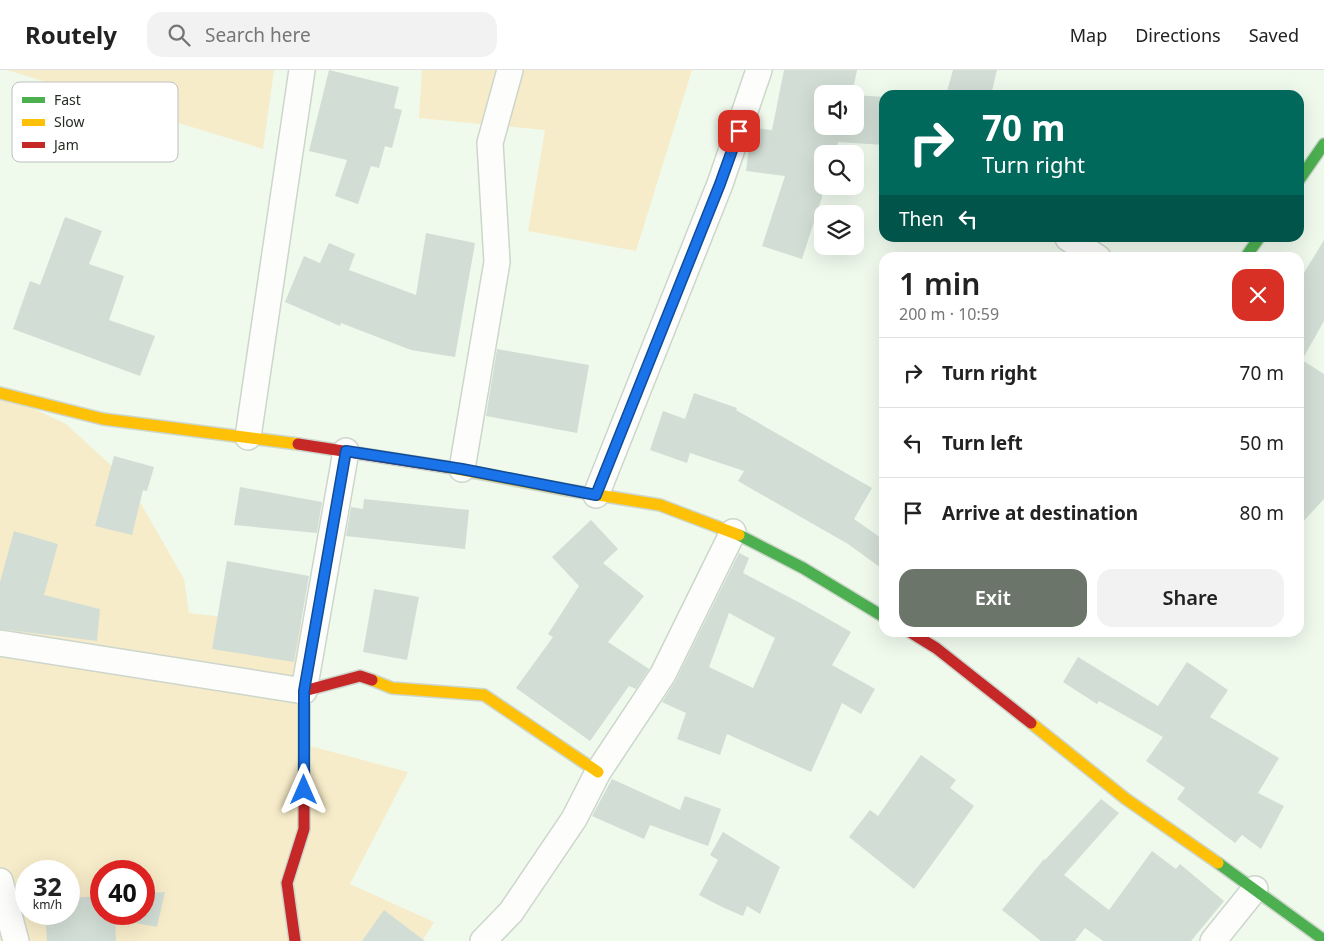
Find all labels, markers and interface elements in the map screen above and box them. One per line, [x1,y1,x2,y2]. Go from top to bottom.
search box [147,12,497,57]
text: Routely [25,18,117,51]
icon: search [165,21,193,49]
text: Search here [205,22,311,48]
text: Map [1070,23,1107,47]
text: Directions [1135,23,1221,47]
text: Saved [1249,23,1299,47]
legend [12,82,178,162]
map controls [814,85,864,255]
button: sound [814,85,864,135]
text: Fast [54,90,81,109]
text: 70 m [982,104,1065,151]
pin [718,110,760,152]
icon: right [899,110,964,175]
text: Slow [54,112,85,131]
icon: arrive [725,117,753,145]
text: Jam [52,135,79,154]
button: search [814,145,864,195]
text: Turn right [982,149,1085,179]
button: layers [814,205,864,255]
icon: left [954,205,982,233]
text: Then [899,206,944,232]
text: 1 min [899,263,980,304]
button: close [1232,269,1284,321]
text: 200 m · 10:59 [899,303,999,325]
icon: right [899,359,927,387]
text: Turn right [942,360,1037,386]
text: 70 m [1240,360,1284,386]
icon: left [899,429,927,457]
text: Turn left [942,430,1023,456]
text: 50 m [1240,430,1284,456]
icon: arrive [899,499,927,527]
text: Arrive at destination [942,500,1138,526]
text: 80 m [1240,500,1284,526]
button: Exit [899,569,1087,627]
button: Share [1097,569,1284,627]
position arrow [277,763,329,815]
speed limit sign: 40 [90,860,155,925]
text: 32 [33,869,62,903]
text: km/h [33,896,62,913]

